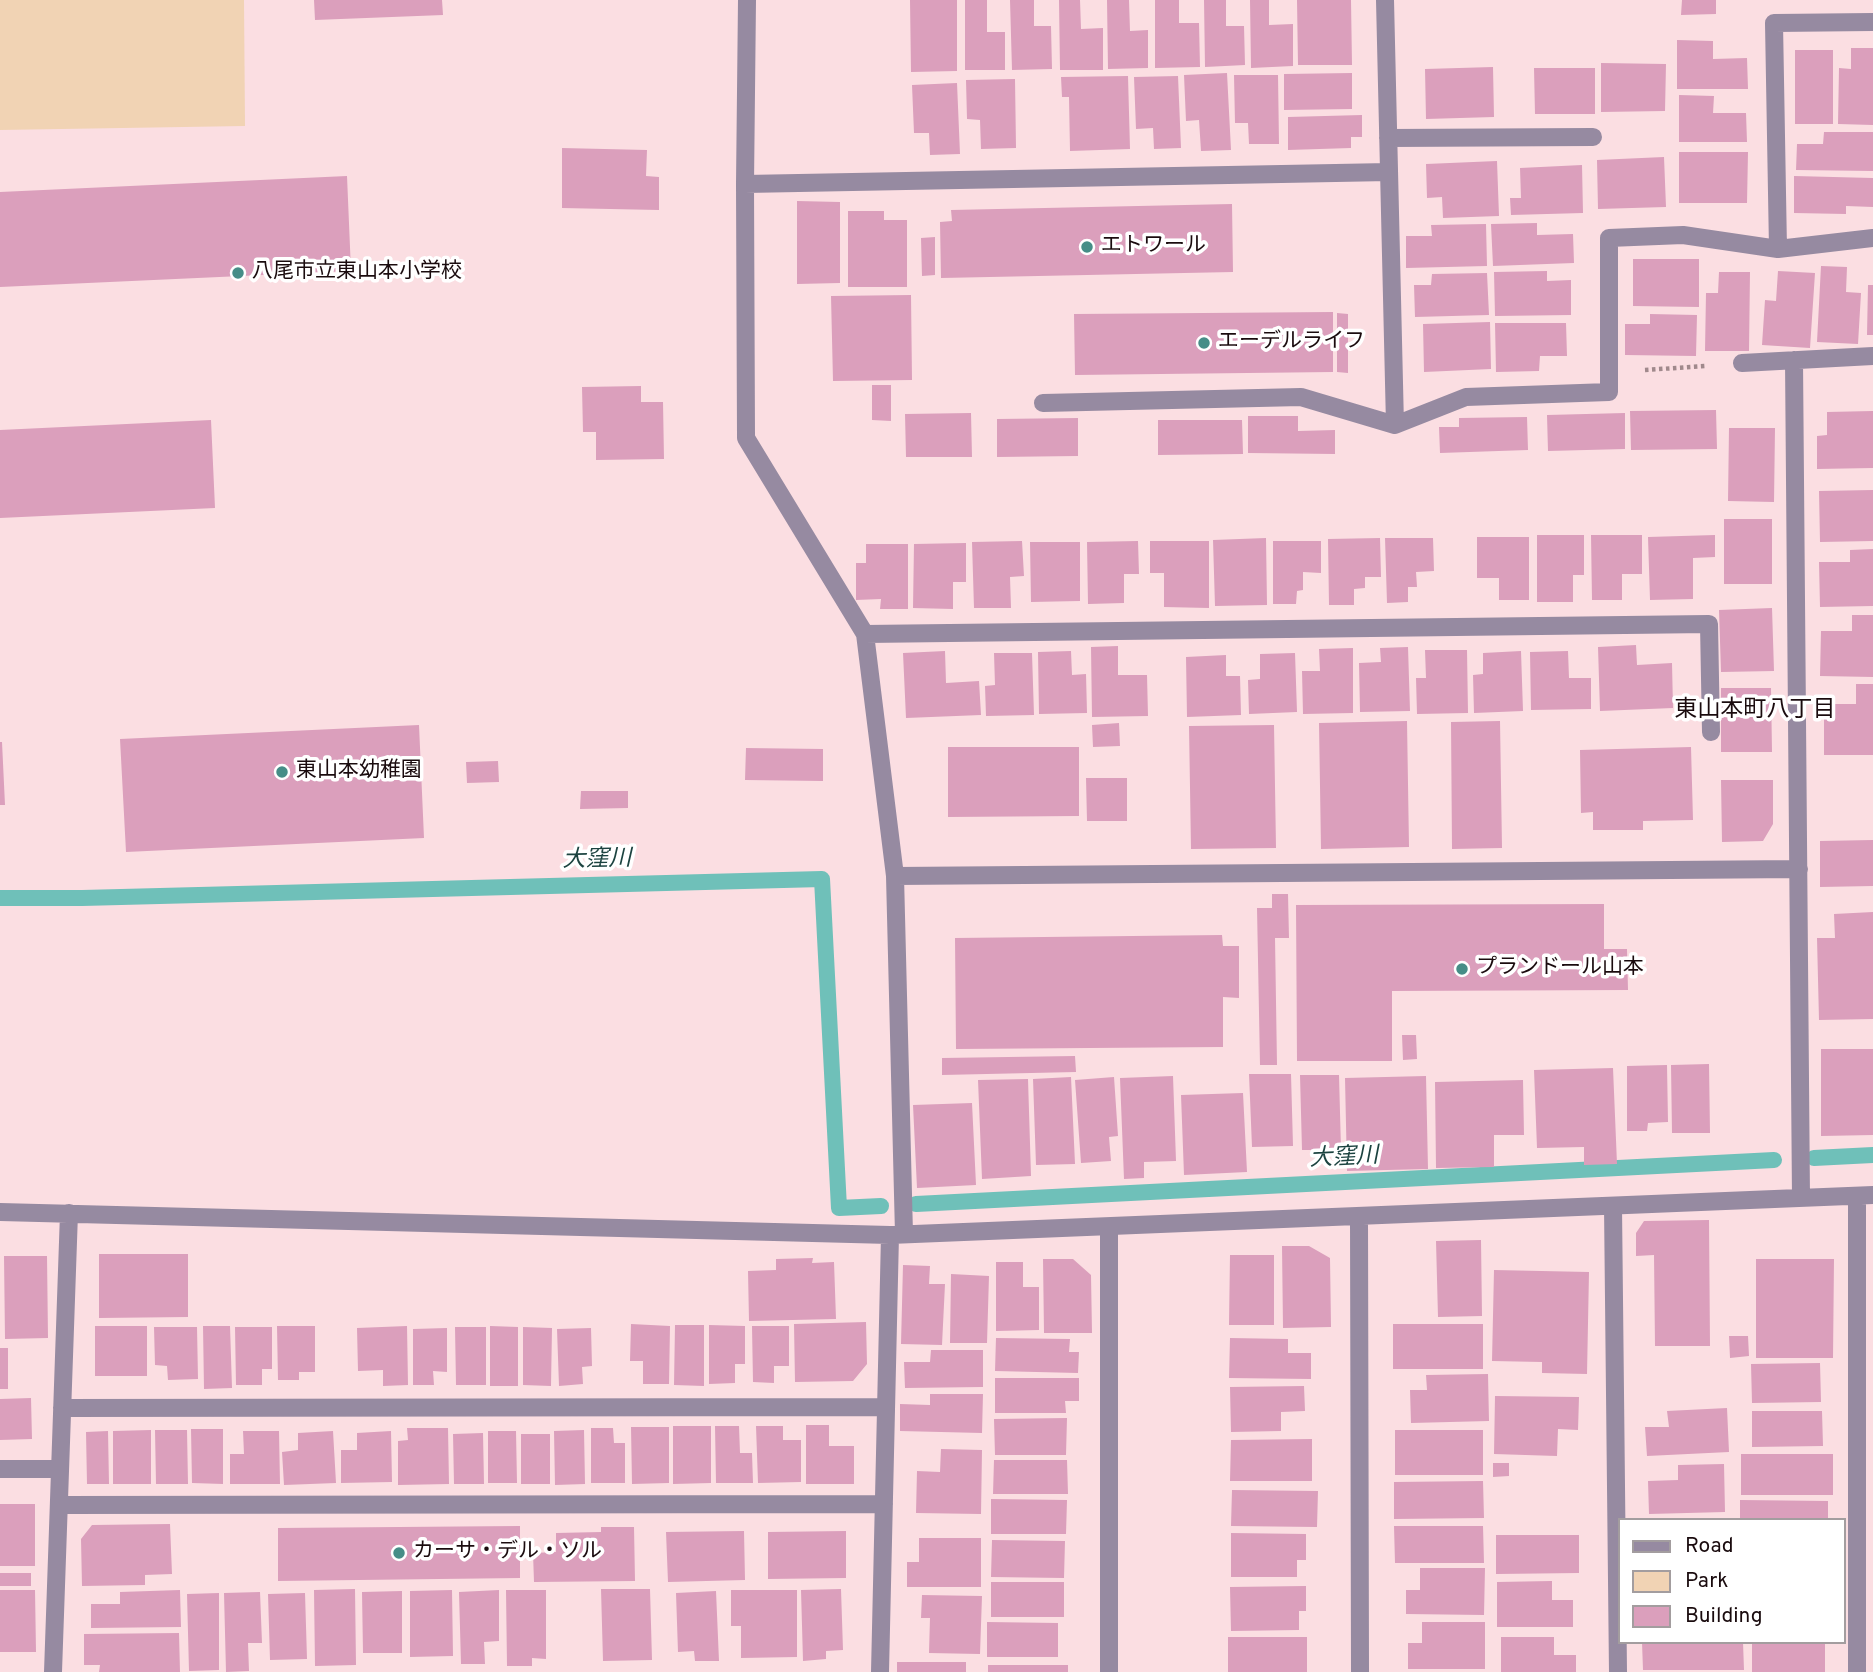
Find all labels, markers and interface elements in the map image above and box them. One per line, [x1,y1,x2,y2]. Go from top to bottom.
place label: エトワール [1101,234,1206,260]
marker: エトワール [1079,239,1095,255]
place label: 八尾市立東山本小学校 [252,260,462,286]
marker: 八尾市立東山本小学校 [230,265,246,281]
place label: エーデルライフ [1218,330,1365,356]
marker: エーデルライフ [1196,335,1212,351]
district label: 東山本町八丁目 [1675,697,1835,725]
place label: 東山本幼稚園 [296,759,422,785]
marker: 東山本幼稚園 [274,764,290,780]
water label: 大窪川 [562,847,632,875]
place label: プランドール山本 [1476,956,1644,982]
marker: プランドール山本 [1454,961,1470,977]
water label: 大窪川 [1309,1143,1379,1175]
legend [1618,1518,1845,1644]
text: Road [1685,1533,1734,1560]
place label: カーサ・デル・ソル [413,1540,602,1566]
marker: カーサ・デル・ソル [391,1545,407,1561]
text: Park [1685,1568,1728,1595]
text: Building [1685,1603,1763,1630]

